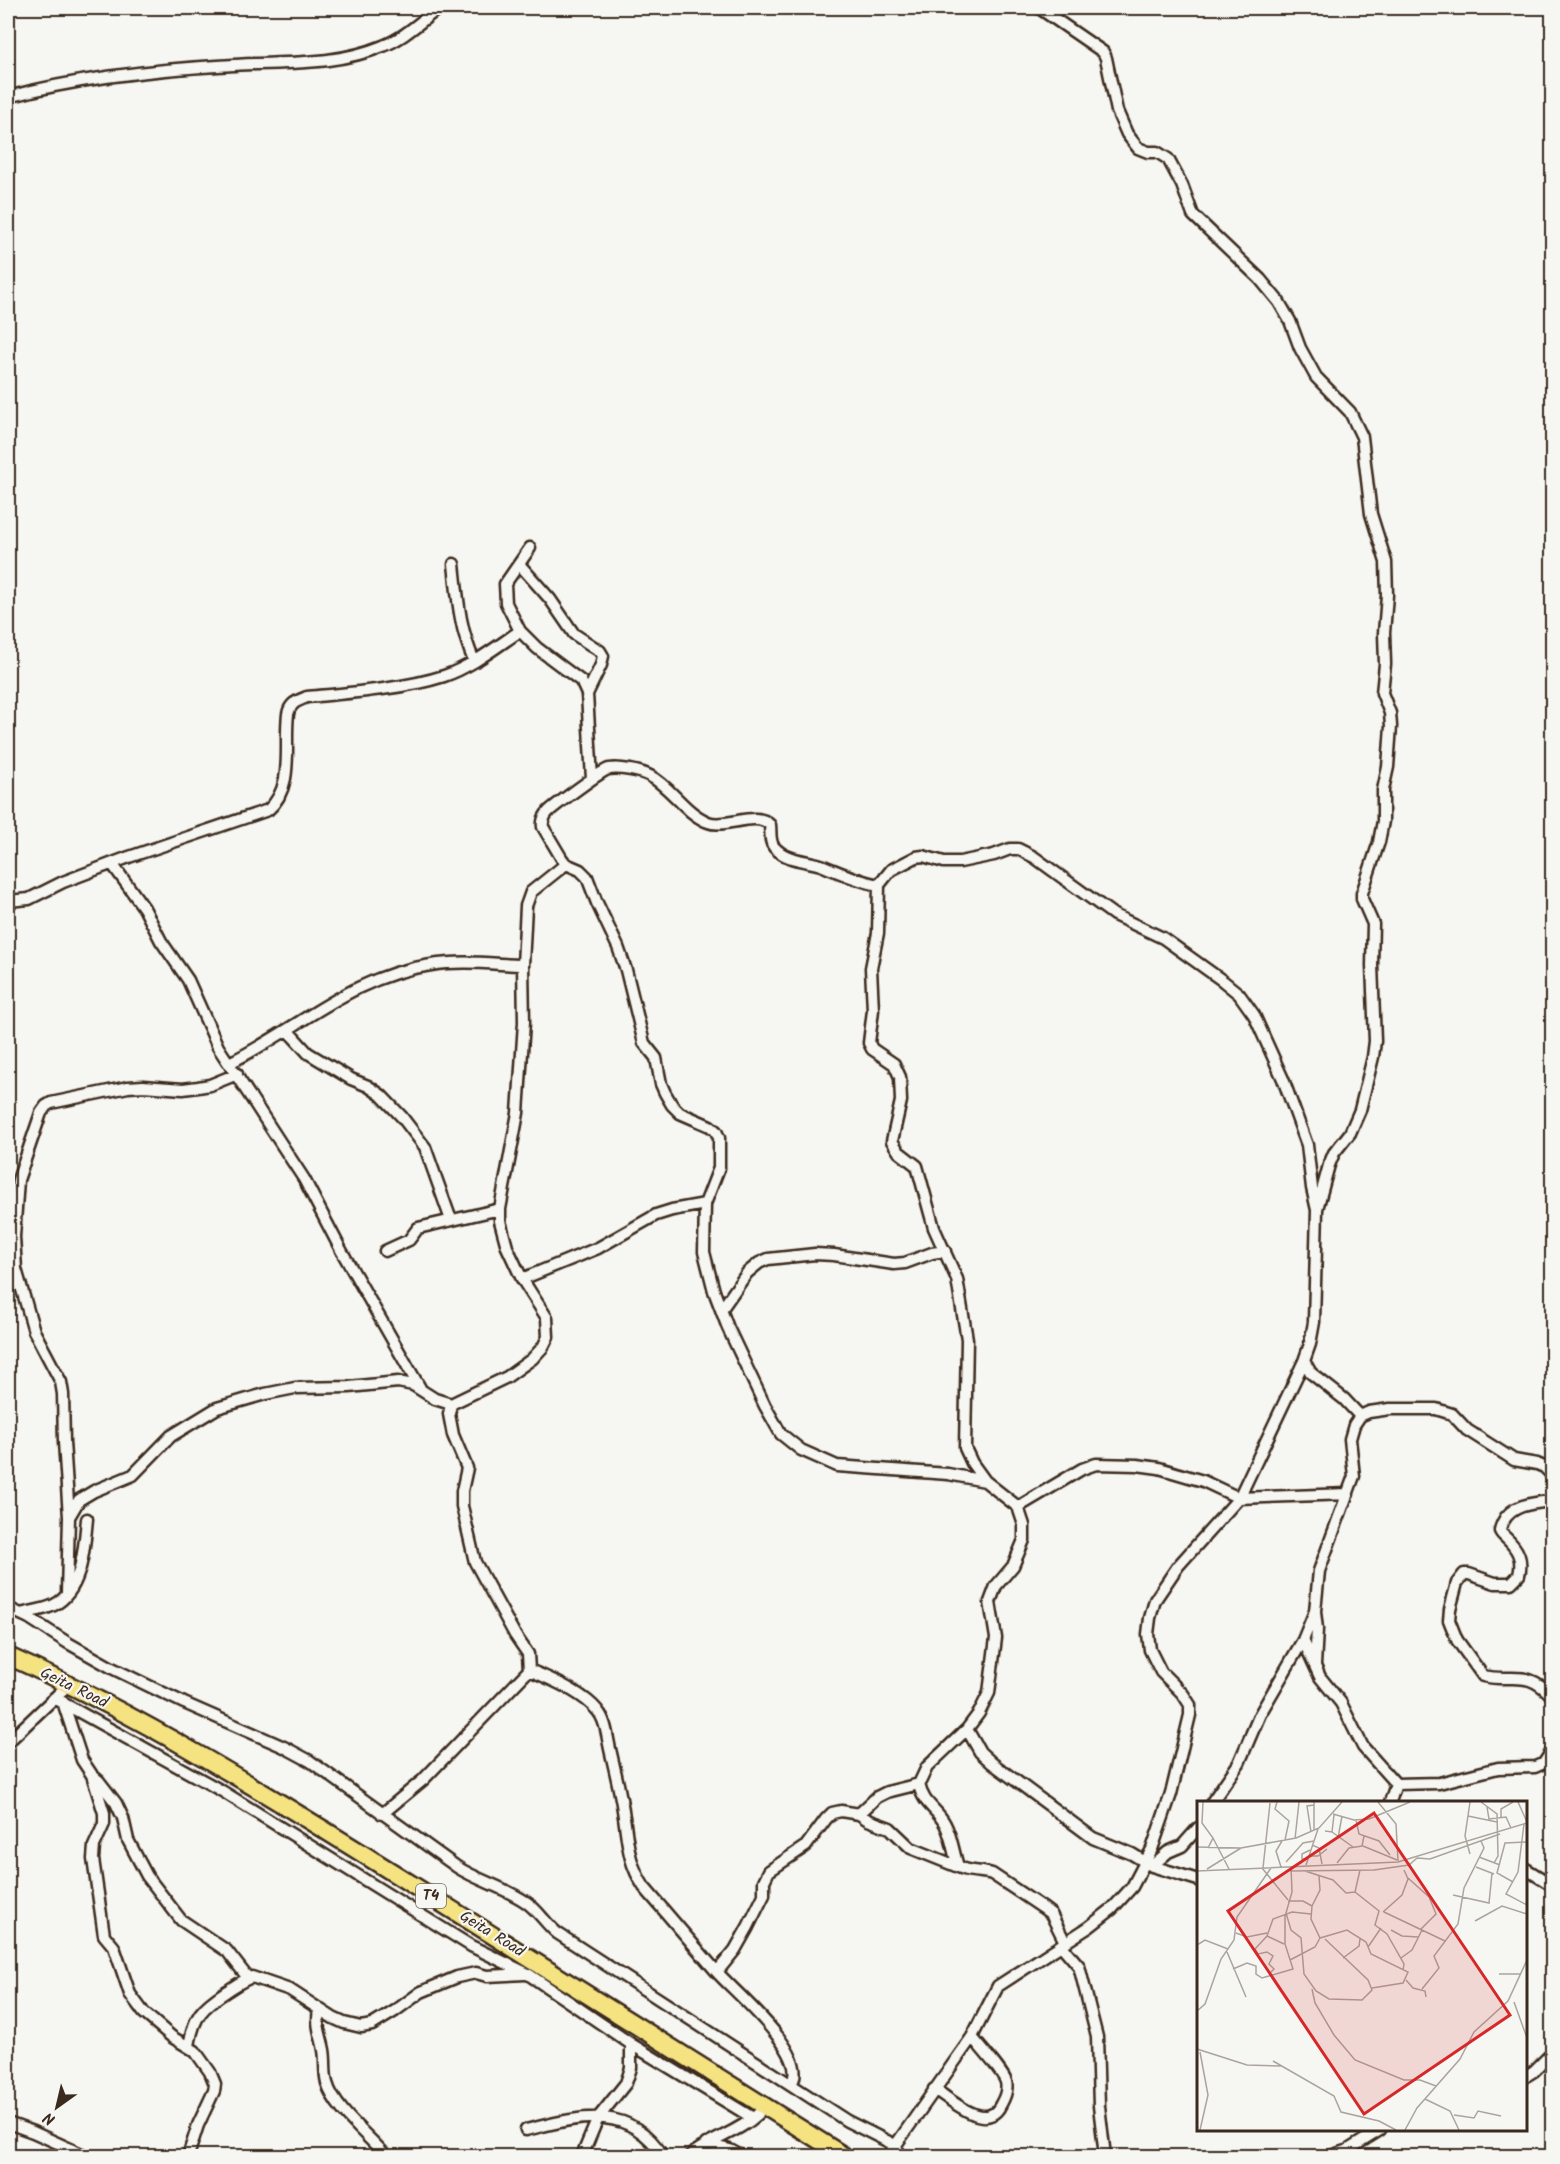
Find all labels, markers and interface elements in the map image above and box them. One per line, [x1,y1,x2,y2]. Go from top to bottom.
street label: Geita Road [36,1661,113,1716]
inset map [1197,1801,1527,2131]
road number: T4 [416,1884,446,1908]
street label: Geita Road [454,1904,530,1964]
north arrow [27,2077,87,2137]
text: N [38,2105,61,2131]

